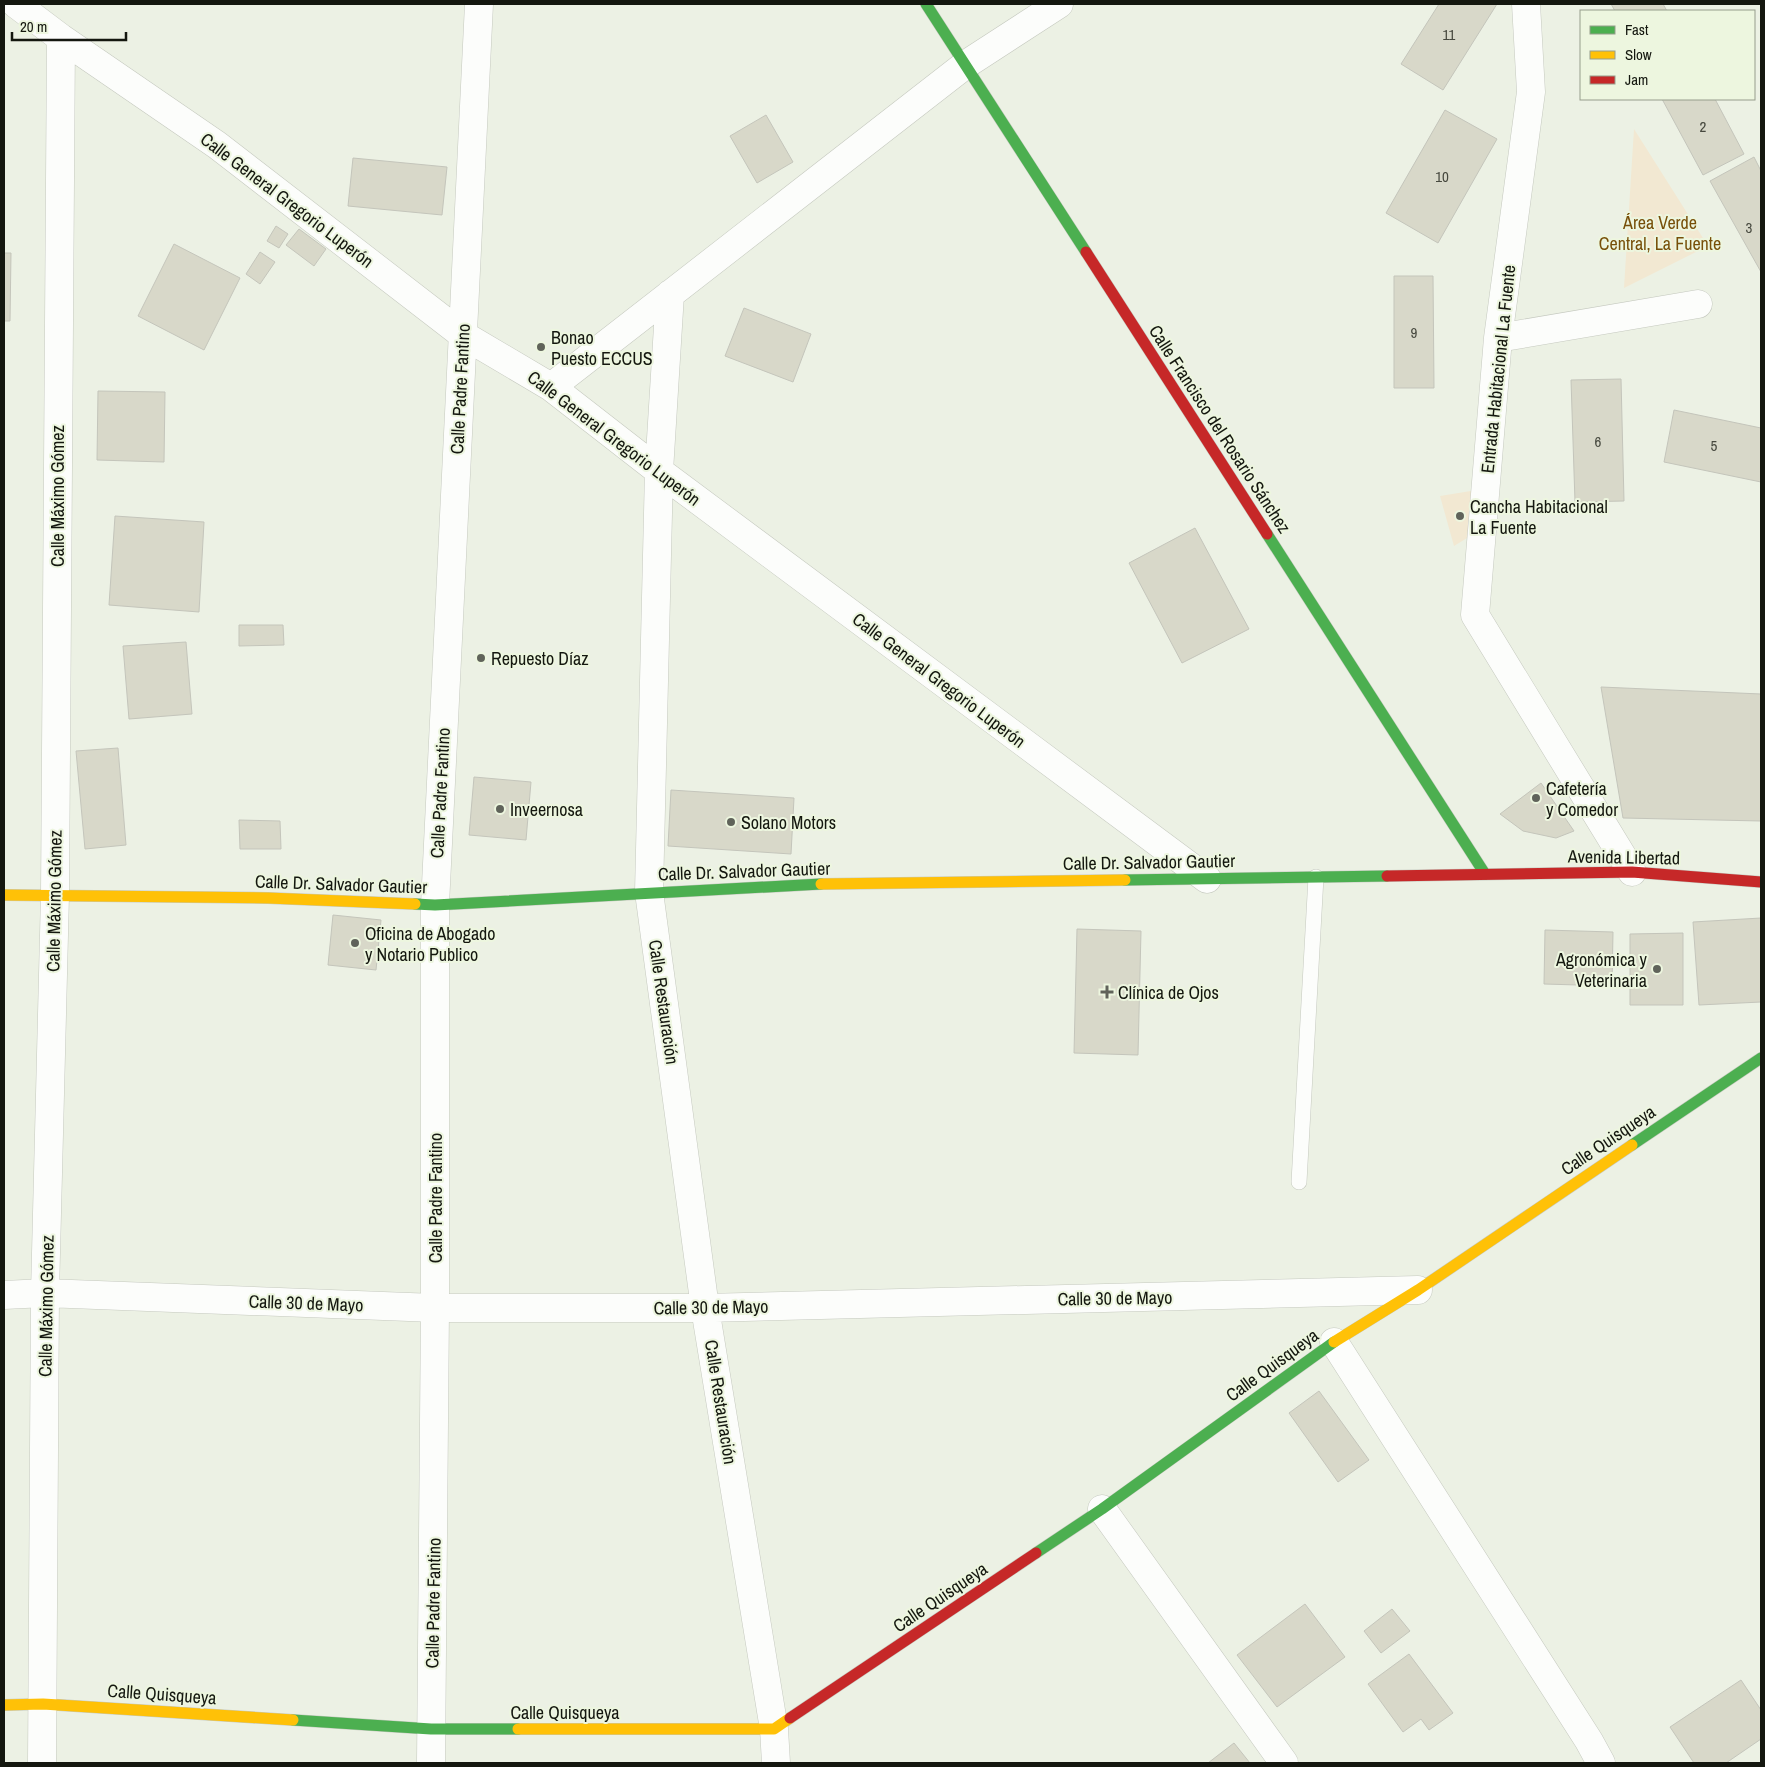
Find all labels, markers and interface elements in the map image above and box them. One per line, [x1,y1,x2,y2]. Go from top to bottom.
scale bar [12,10,126,42]
legend [1580,10,1755,100]
text: 20 m [20,16,47,37]
text: Fast [1625,19,1649,40]
house number: 11 [1443,24,1456,45]
text: Slow [1625,44,1652,65]
text: Jam [1625,69,1648,90]
house number: 2 [1700,116,1707,137]
street label: Calle General Gregorio Luperón [195,127,379,273]
house number: 10 [1435,166,1449,187]
park label: Área Verde Central, La Fuente [1599,210,1721,256]
house number: 3 [1746,217,1753,238]
street label: Entrada Habitacional La Fuente [1475,264,1521,474]
street label: Calle Francisco del Rosario Sánchez [1143,320,1297,538]
house number: 9 [1411,322,1418,343]
street label: Calle Padre Fantino [444,323,476,455]
place label: Bonao Puesto ECCUS [551,325,653,371]
marker: Bonao Puesto ECCUS [535,341,547,353]
street label: Calle General Gregorio Luperón [522,365,706,511]
street label: Calle Máximo Gómez [45,425,70,567]
house number: 6 [1595,431,1602,452]
house number: 5 [1711,435,1718,456]
place label: Cancha Habitacional La Fuente [1470,494,1608,540]
marker: Cancha Habitacional La Fuente [1454,510,1466,522]
street label: Calle General Gregorio Luperón [847,607,1031,753]
place label: Repuesto Díaz [491,646,589,671]
marker: Repuesto Díaz [475,652,487,664]
street label: Calle Padre Fantino [424,727,456,859]
place label: Cafetería y Comedor [1546,776,1618,822]
marker: Cafetería y Comedor [1530,792,1542,804]
place label: Inveernosa [510,797,583,822]
marker: Inveernosa [494,803,506,815]
place label: Solano Motors [741,810,836,835]
marker: Solano Motors [725,816,737,828]
street label: Calle Máximo Gómez [40,830,68,972]
street label: Avenida Libertad [1567,844,1680,870]
street label: Calle Dr. Salvador Gautier [1063,848,1235,876]
street label: Calle Dr. Salvador Gautier [657,855,831,886]
street label: Calle Dr. Salvador Gautier [254,869,428,900]
place label: Oficina de Abogado y Notario Publico [365,921,496,967]
marker: Oficina de Abogado y Notario Publico [349,937,361,949]
street label: Calle Restauración [643,938,685,1066]
place label: Agronómica y Veterinaria [1555,947,1648,993]
marker: Agronómica y Veterinaria [1651,963,1663,975]
place label: Clínica de Ojos [1118,980,1219,1005]
marker: Clínica de Ojos [1100,985,1114,999]
street label: Calle Quisqueya [1556,1099,1660,1181]
street label: Calle Padre Fantino [423,1133,448,1263]
street label: Calle Máximo Gómez [32,1235,60,1377]
street label: Calle 30 de Mayo [1057,1284,1173,1312]
street label: Calle 30 de Mayo [248,1289,364,1317]
street label: Calle 30 de Mayo [653,1293,769,1321]
street label: Calle Quisqueya [1221,1323,1323,1407]
street label: Calle Restauración [699,1338,743,1466]
street label: Calle Padre Fantino [419,1538,447,1668]
street label: Calle Quisqueya [888,1556,992,1638]
street label: Calle Quisqueya [107,1678,217,1710]
street label: Calle Quisqueya [510,1700,620,1725]

